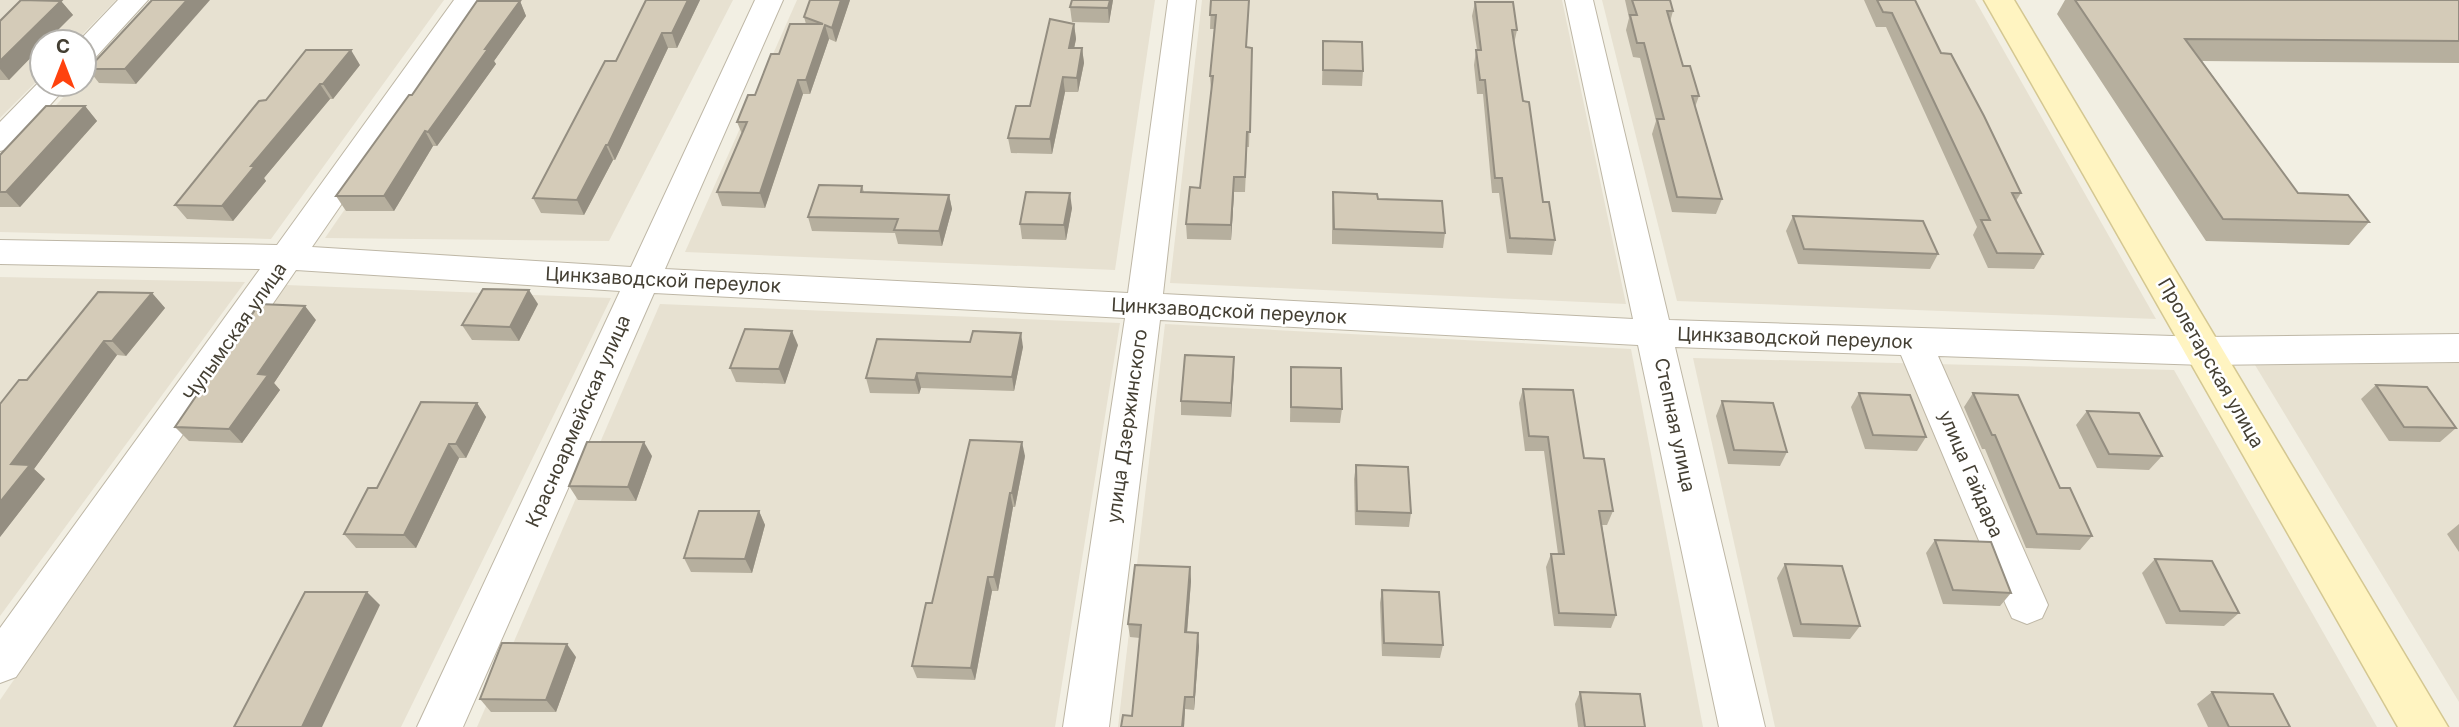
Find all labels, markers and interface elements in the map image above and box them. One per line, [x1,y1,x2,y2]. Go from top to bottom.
north arrow [28,28,98,98]
text: С [56,35,70,58]
street label: Чулымская улица [178,258,292,406]
street label: Цинкзаводской переулок [545,262,782,298]
street label: Пролетарская улица [2153,274,2269,452]
street label: Цинкзаводской переулок [1111,293,1348,329]
street label: Красноармейская улица [521,311,635,531]
street label: Цинкзаводской переулок [1677,322,1914,354]
street label: улица Дзержинского [1102,327,1152,525]
street label: Степная улица [1650,356,1700,494]
street label: улица Гайдара [1934,407,2008,541]

